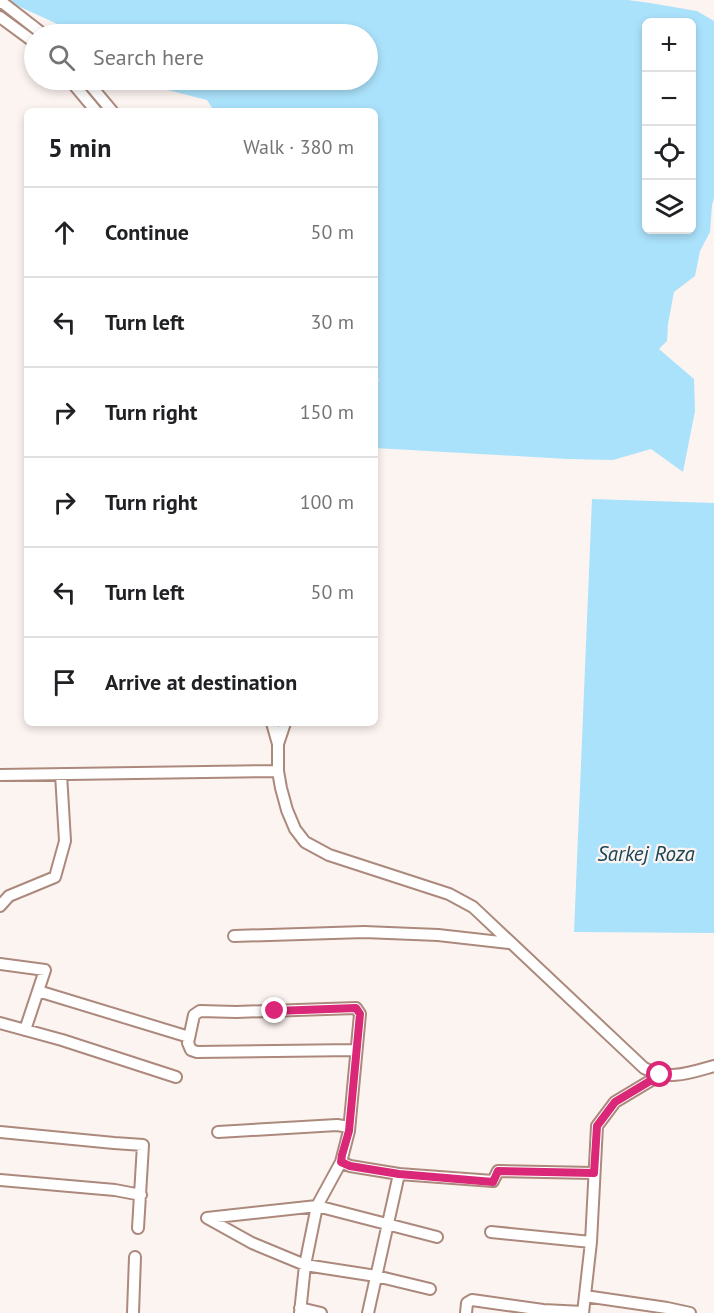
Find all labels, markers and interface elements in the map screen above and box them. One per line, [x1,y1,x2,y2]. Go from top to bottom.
map controls [642,18,696,234]
button: + [642,18,696,72]
search box [24,24,378,90]
icon: search [45,41,78,74]
text: Search here [93,43,204,71]
button: − [642,72,696,126]
button: locate [642,126,696,180]
text: 5 min [48,131,111,164]
text: Walk · 380 m [243,134,354,160]
button: layers [642,180,696,234]
icon: ahead [48,216,81,249]
text: Continue [105,218,189,246]
text: 50 m [311,219,354,245]
icon: left [48,306,81,339]
text: Turn left [105,308,185,336]
text: 30 m [311,309,354,335]
icon: right [48,396,81,429]
text: Turn right [105,398,197,426]
text: 150 m [300,399,354,425]
icon: right [48,486,81,519]
text: Turn right [105,488,197,516]
text: 100 m [300,489,354,515]
icon: left [48,576,81,609]
text: Turn left [105,578,185,606]
text: 50 m [311,579,354,605]
icon: arrive [48,666,81,699]
text: Arrive at destination [105,668,297,696]
water label: Sarkej Roza [597,840,696,867]
route end [261,997,287,1023]
route start [646,1061,672,1087]

